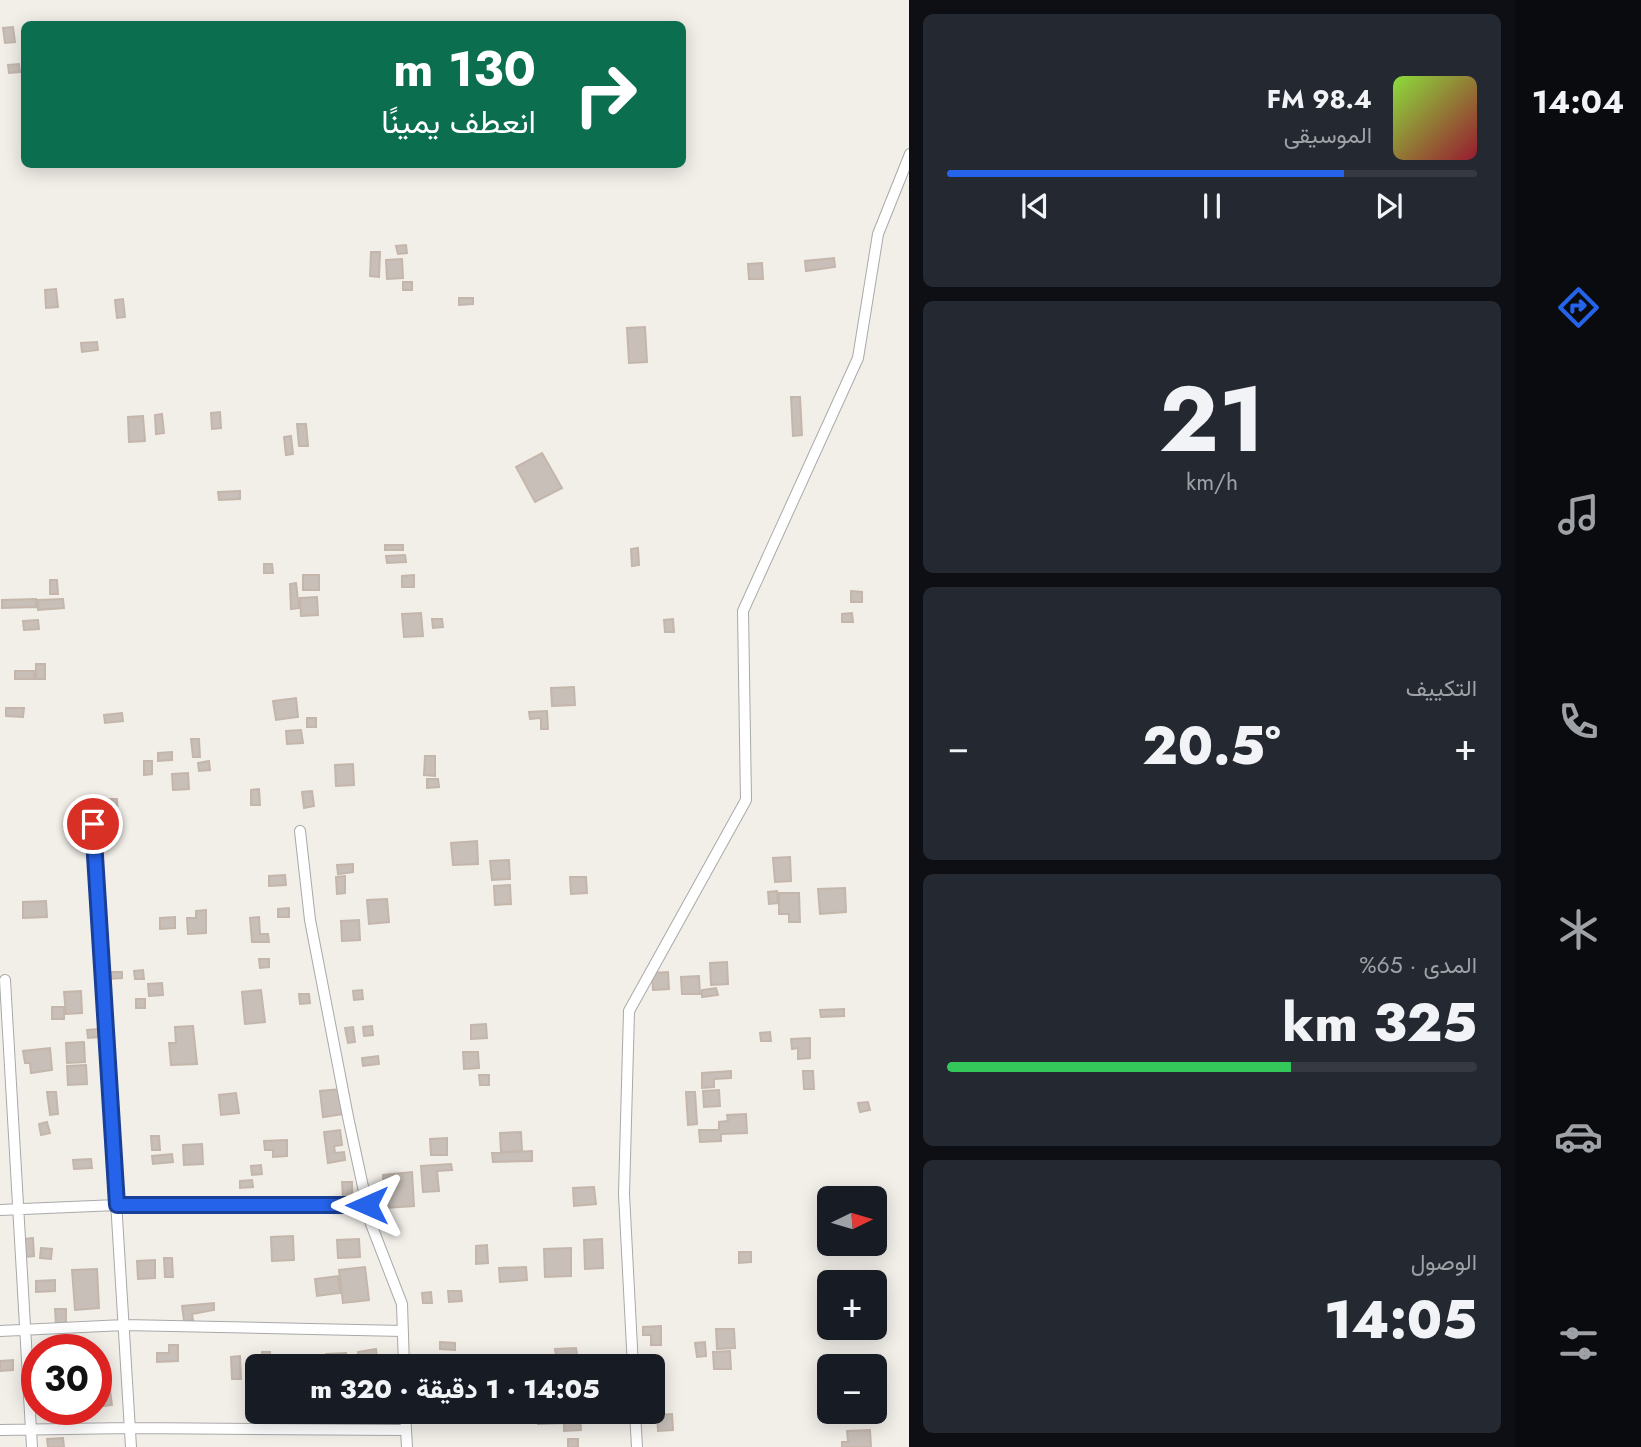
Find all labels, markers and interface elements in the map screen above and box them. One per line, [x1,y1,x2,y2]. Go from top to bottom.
text: 130 m [393,34,536,104]
icon: right [560,49,651,140]
text: 14:04 [1532,79,1624,125]
text: 98.4 FM [1267,80,1372,118]
text: انعطف يمينًا [381,99,536,145]
text: الموسيقى [1284,118,1372,152]
icon: previous [1016,187,1054,225]
icon: pause [1193,187,1231,225]
icon: next [1370,187,1408,225]
icon: directions [1554,283,1603,332]
text: 21 [1159,354,1265,485]
text: km/h [1186,465,1238,499]
icon: music [1554,490,1603,539]
text: التكييف [1406,671,1477,705]
icon: phone [1554,697,1603,746]
text: 20.5° [1142,708,1281,784]
text: − [947,719,969,774]
text: + [1454,719,1477,774]
pin [63,794,123,854]
icon: arrive [74,805,112,843]
icon: climate [1554,905,1603,954]
text: المدى · 65% [1359,948,1477,982]
text: 325 km [1282,985,1477,1061]
icon: car [1554,1112,1603,1161]
position arrow [330,1168,404,1242]
north arrow [817,1186,887,1256]
map controls [817,1186,887,1424]
text: الوصول [1411,1245,1477,1279]
button: + [817,1270,887,1340]
text: 14:05 [1324,1282,1477,1358]
icon: filters [1554,1319,1603,1368]
speed limit sign: 30 [21,1334,112,1425]
button: − [817,1354,887,1424]
text: 14:05 · 1 دقيقة · 320 m [310,1370,600,1408]

